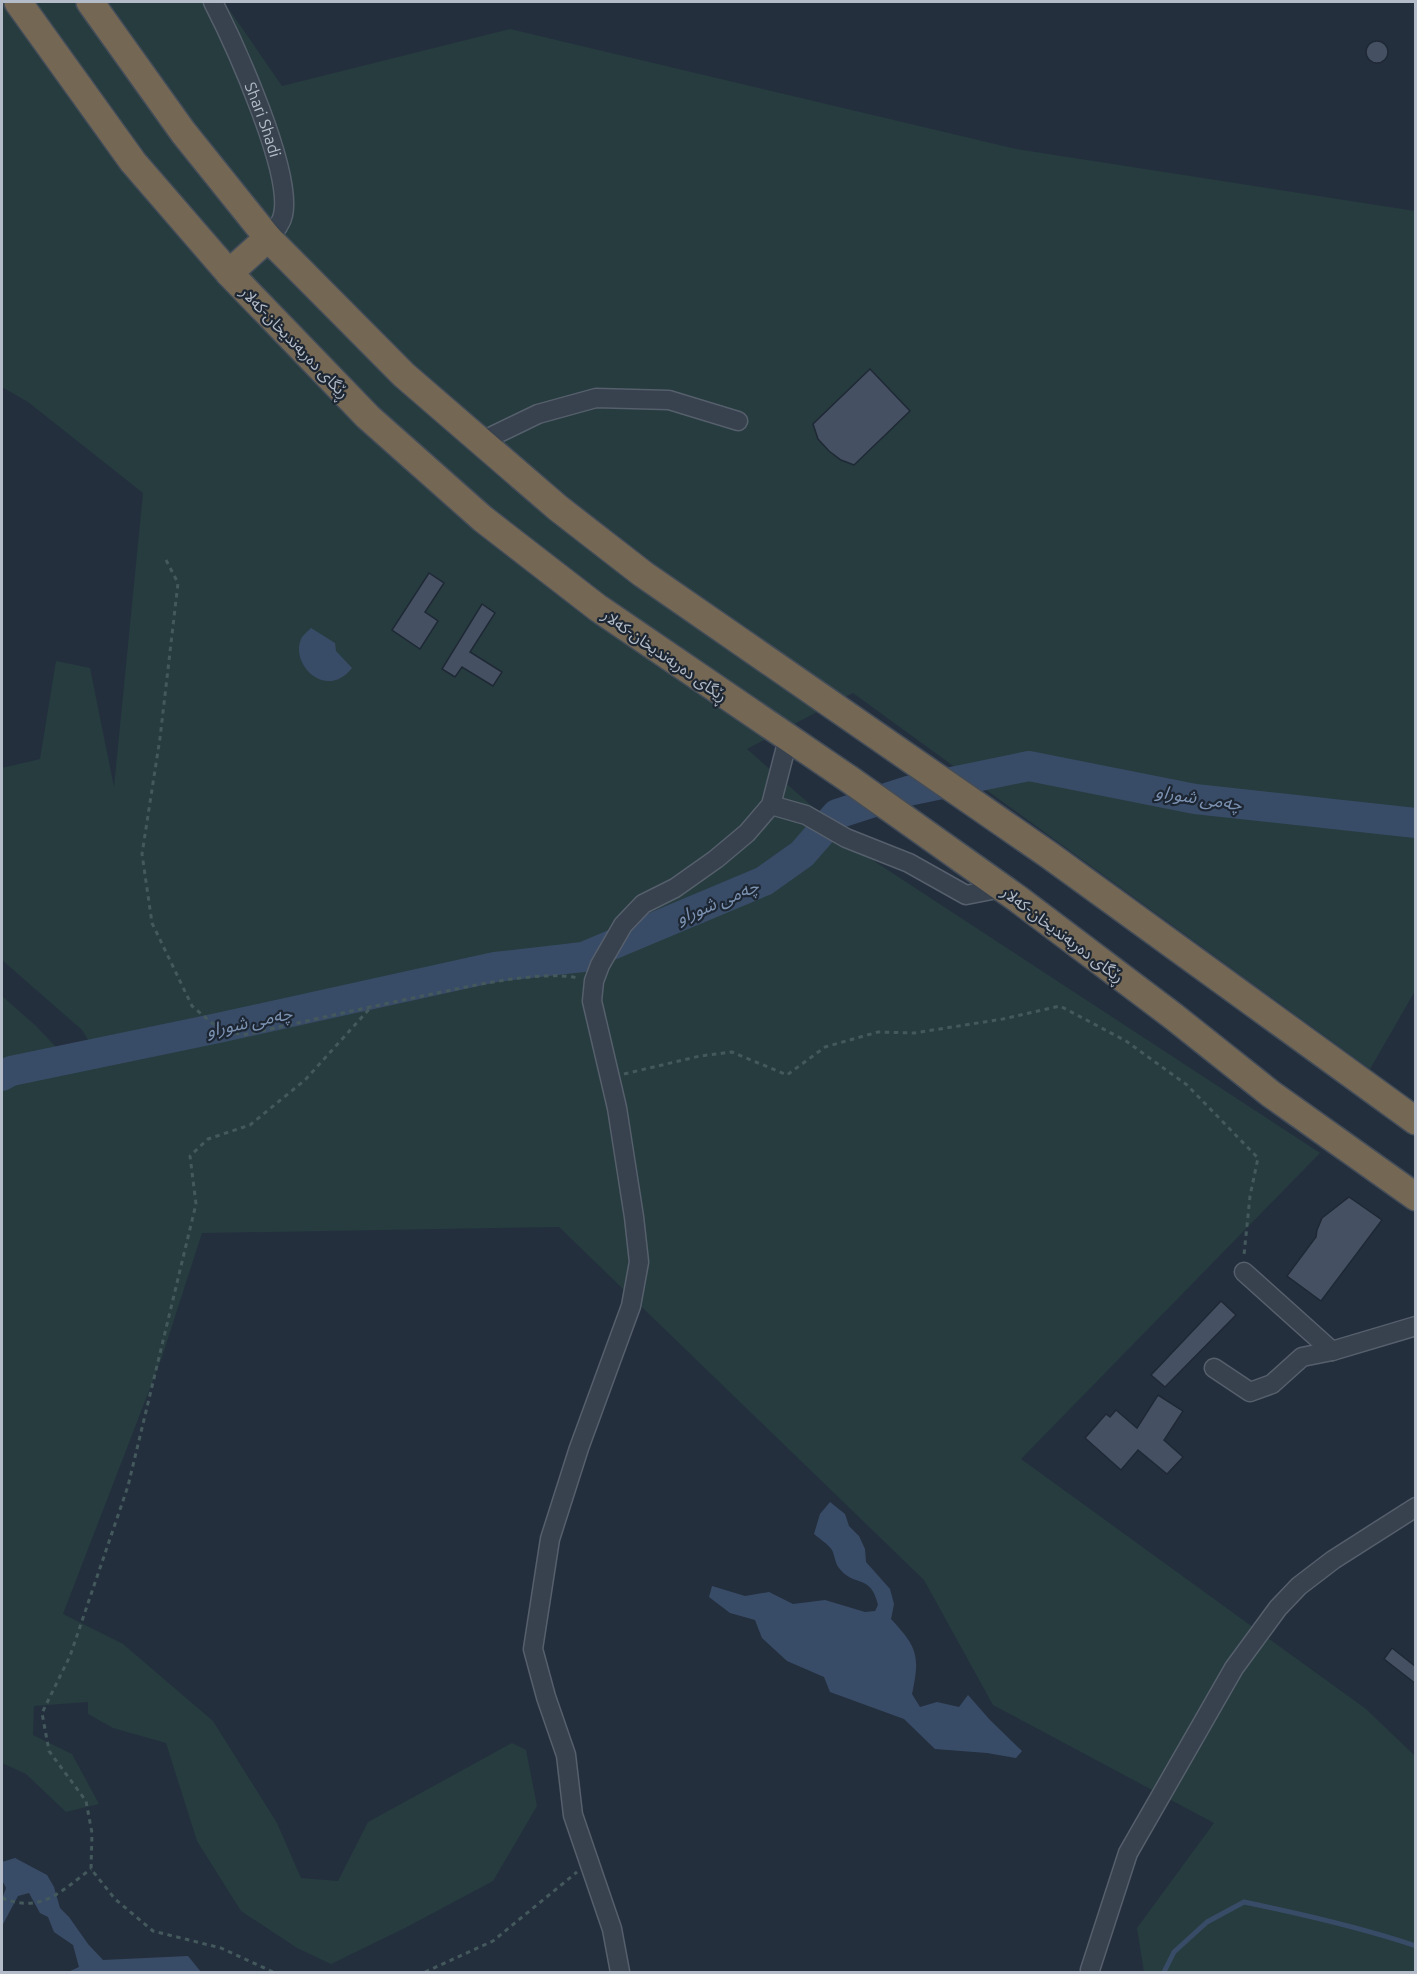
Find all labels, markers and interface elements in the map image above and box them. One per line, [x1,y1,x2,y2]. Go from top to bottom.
street label: Shari Shadi [241,79,285,159]
street label: ڕێگای دەربەندیخان-کەلار [233,282,353,405]
street label: ڕێگای دەربەندیخان-کەلار [595,605,731,709]
water label: چەمی شوراو [1154,780,1244,817]
water label: چەمی شوراو [673,875,763,930]
street label: ڕێگای دەربەندیخان-کەلار [994,882,1127,990]
water label: چەمی شوراو [204,1002,295,1043]

